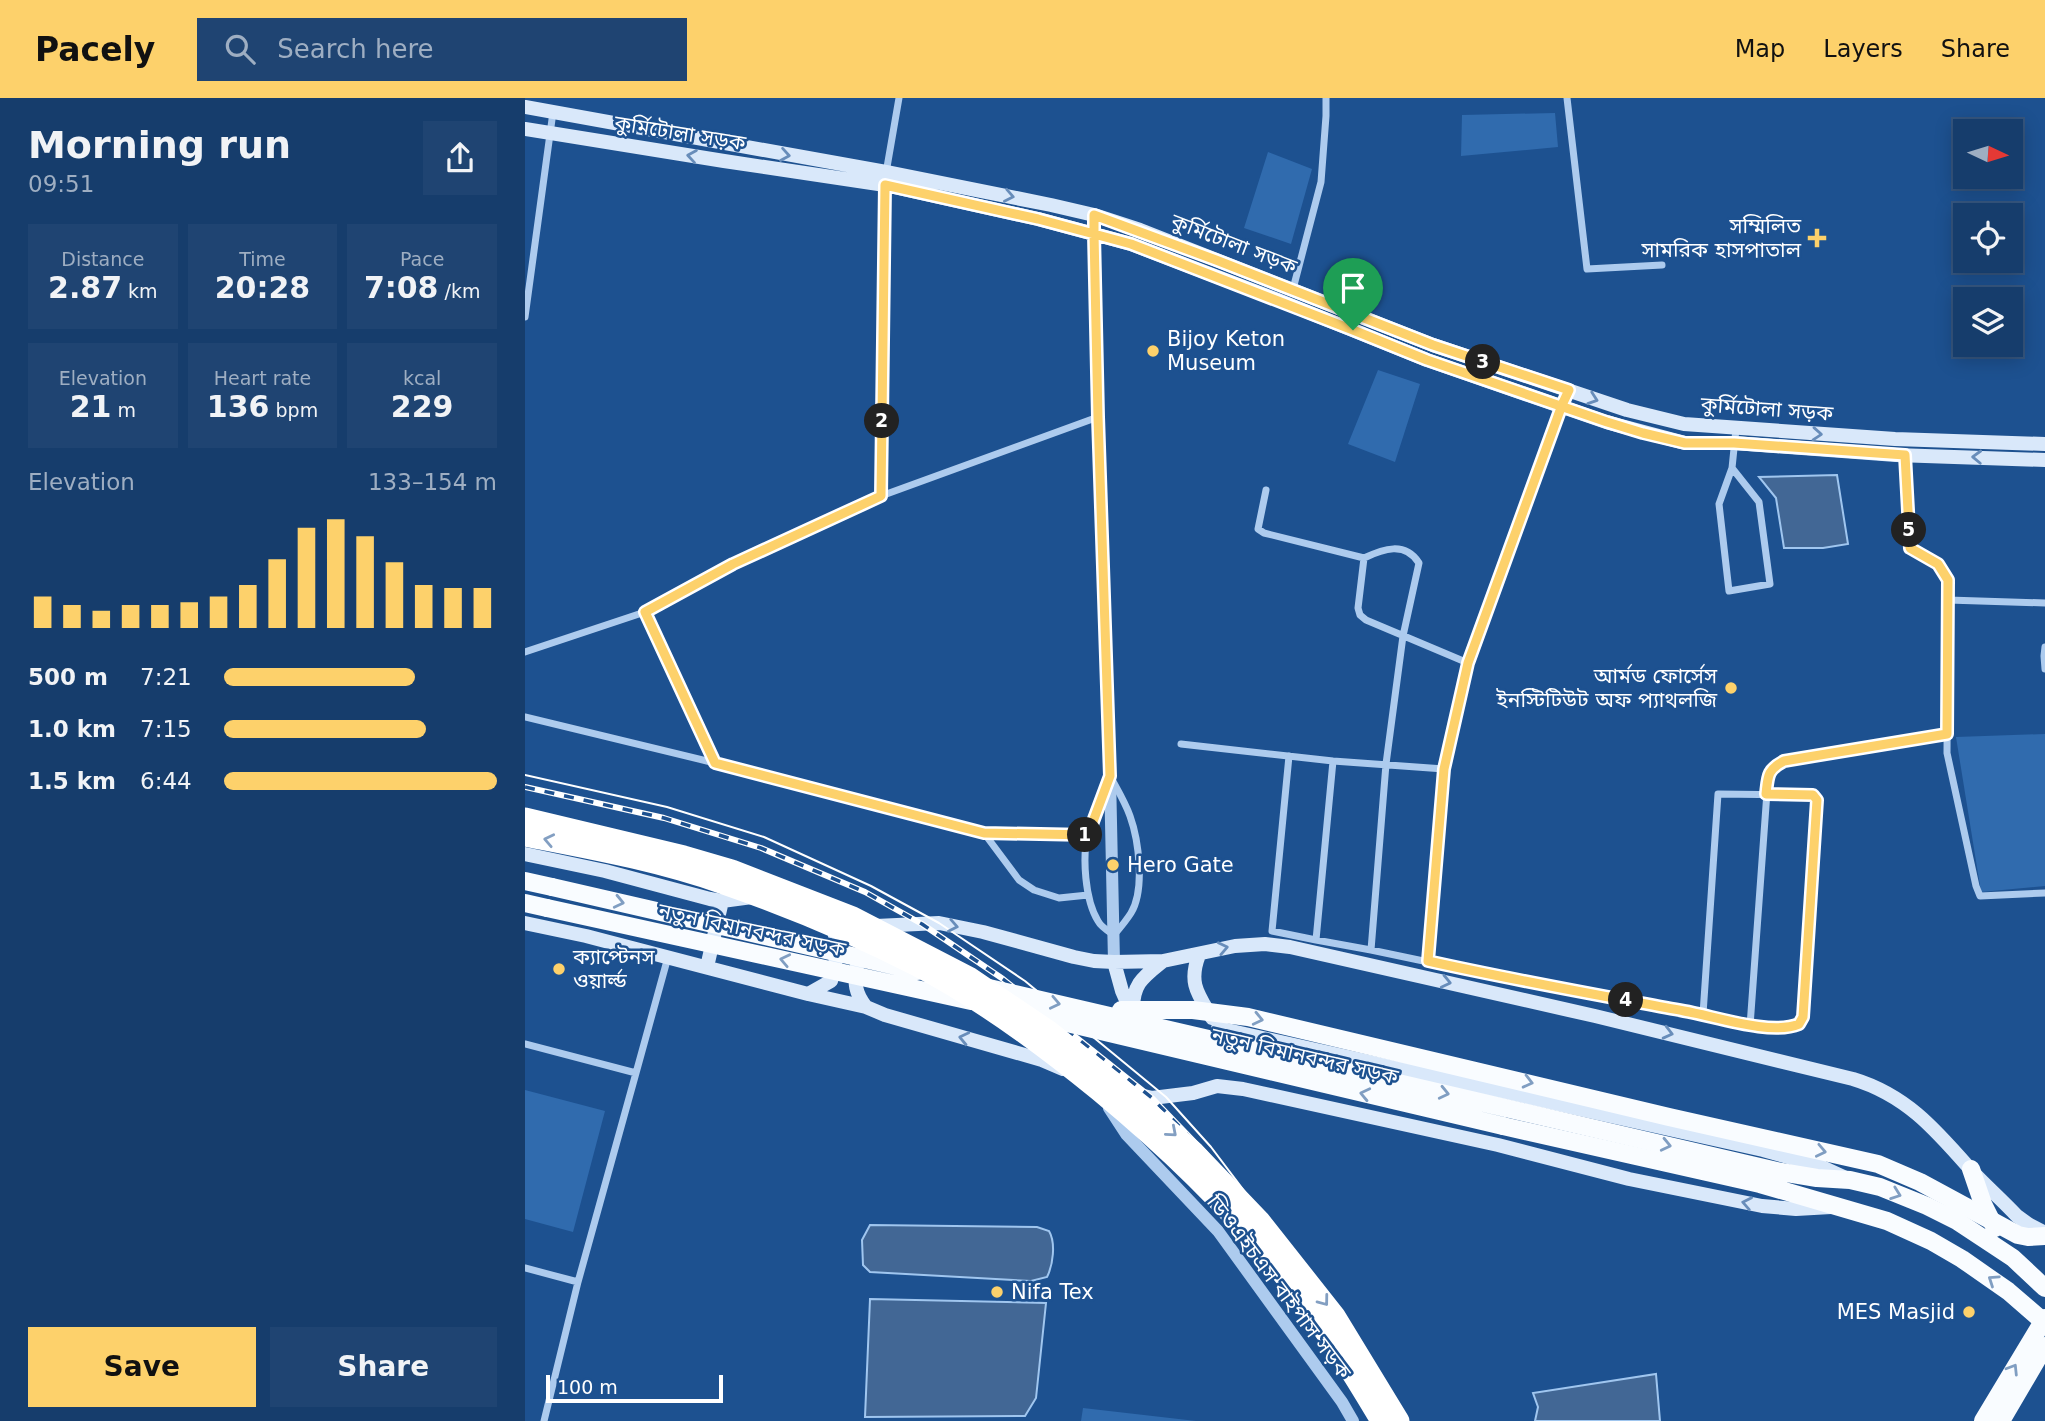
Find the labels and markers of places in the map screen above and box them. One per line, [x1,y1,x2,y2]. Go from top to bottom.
place label: সম্মিলিত সামরিক হাসপাতাল [1640,214,1802,262]
marker: সম্মিলিত সামরিক হাসপাতাল [1807,228,1827,248]
pin [1323,258,1383,330]
place label: Bijoy Keton Museum [1167,327,1285,375]
marker: Bijoy Keton Museum [1145,343,1161,359]
pin: 3 [1465,344,1501,380]
pin: 2 [865,404,899,438]
pin: 5 [1891,512,1927,548]
place label: আর্মড ফোর্সেস ইনস্টিটিউট অফ প্যাথলজি [1496,663,1718,712]
marker: আর্মড ফোর্সেস ইনস্টিটিউট অফ প্যাথলজি [1723,680,1739,696]
pin: 1 [1067,818,1103,852]
place label: Hero Gate [1127,853,1234,877]
marker: Hero Gate [1105,857,1121,873]
place label: ক্যাপ্টেনস ওয়ার্ল্ড [572,945,656,993]
marker: ক্যাপ্টেনস ওয়ার্ল্ড [551,961,567,977]
pin: 4 [1609,982,1643,1018]
place label: Nifa Tex [1011,1280,1094,1304]
marker: Nifa Tex [989,1284,1005,1300]
place label: MES Masjid [1837,1300,1955,1324]
marker: MES Masjid [1961,1304,1977,1320]

